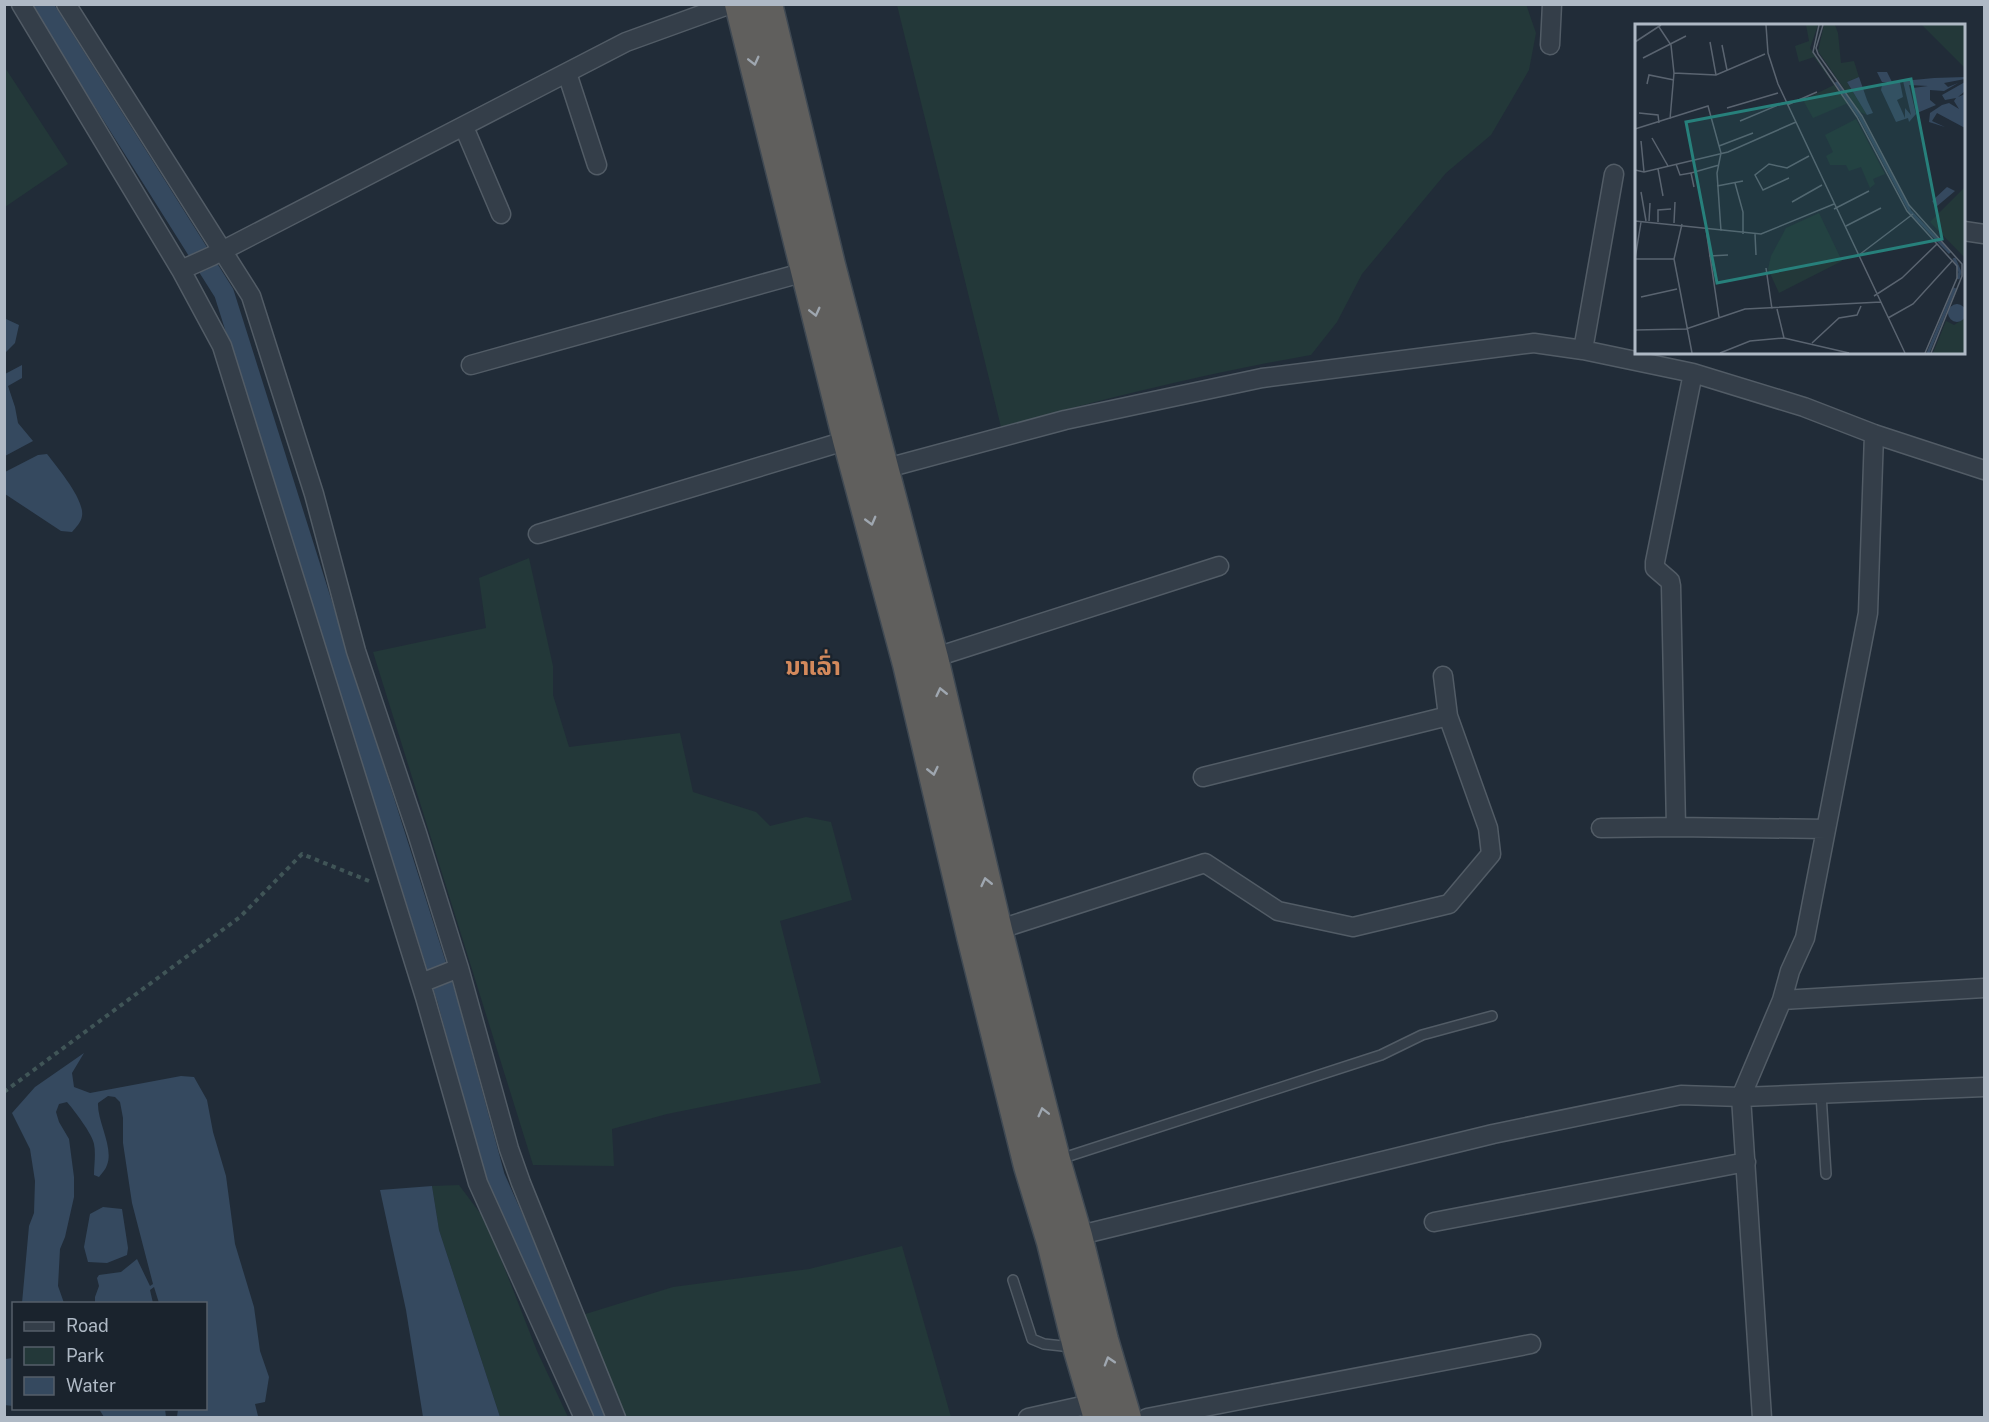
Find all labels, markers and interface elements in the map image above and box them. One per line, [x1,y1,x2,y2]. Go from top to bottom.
inset map [1635,24,1965,354]
one-way arrow [747,56,760,66]
one-way arrow [808,307,821,317]
one-way arrow [863,516,876,526]
district label: ນາເລົ່າ [785,649,841,680]
one-way arrow [936,688,949,698]
one-way arrow [926,766,939,776]
one-way arrow [980,877,993,887]
one-way arrow [1037,1107,1050,1117]
legend [12,1302,207,1410]
text: Road [66,1315,109,1336]
text: Park [66,1345,104,1366]
one-way arrow [1104,1356,1116,1367]
text: Water [66,1375,116,1396]

